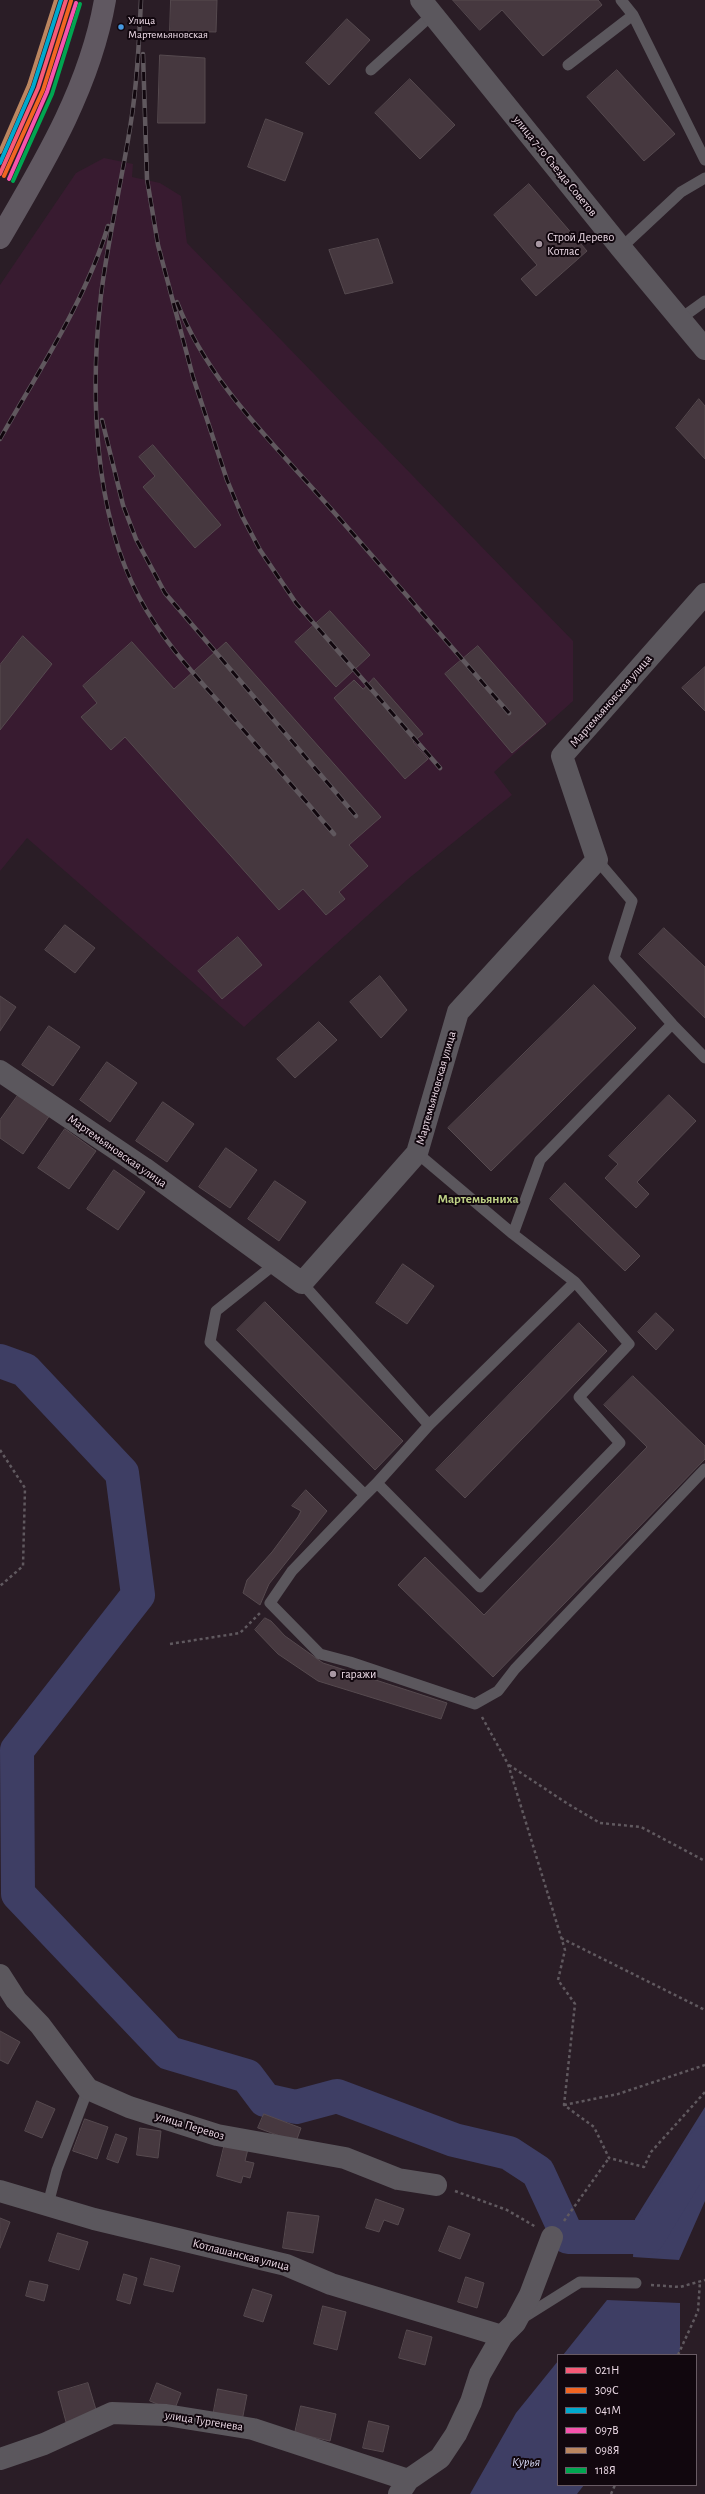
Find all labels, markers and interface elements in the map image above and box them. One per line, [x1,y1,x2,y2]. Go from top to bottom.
place label: Улица Мартемьяновская [128,14,208,40]
marker: Улица Мартемьяновская [116,22,126,32]
street label: улица 7-го Съезда Советов [510,113,600,219]
place label: Строй Дерево Котлас [547,230,614,258]
marker: Строй Дерево Котлас [534,239,544,249]
street label: Мартемьяновская улица [567,652,655,750]
street label: Мартемьяновская улица [413,1029,459,1147]
street label: Мартемьяновская улица [65,1111,169,1191]
district label: Мартемьяниха [437,1191,519,1207]
place label: гаражи [341,1667,376,1681]
marker: гаражи [328,1669,338,1679]
street label: улица Перевоз [154,2109,226,2143]
street label: Котлашанская улица [191,2236,291,2274]
legend [557,2354,697,2486]
text: 021Н [595,2364,619,2376]
text: 309С [595,2384,619,2396]
text: 041М [595,2404,621,2416]
street label: улица Тургенева [164,2408,244,2434]
text: 097В [595,2424,619,2436]
text: 098Я [595,2444,620,2456]
water label: Курья [512,2454,540,2470]
text: 118Я [595,2464,616,2476]

